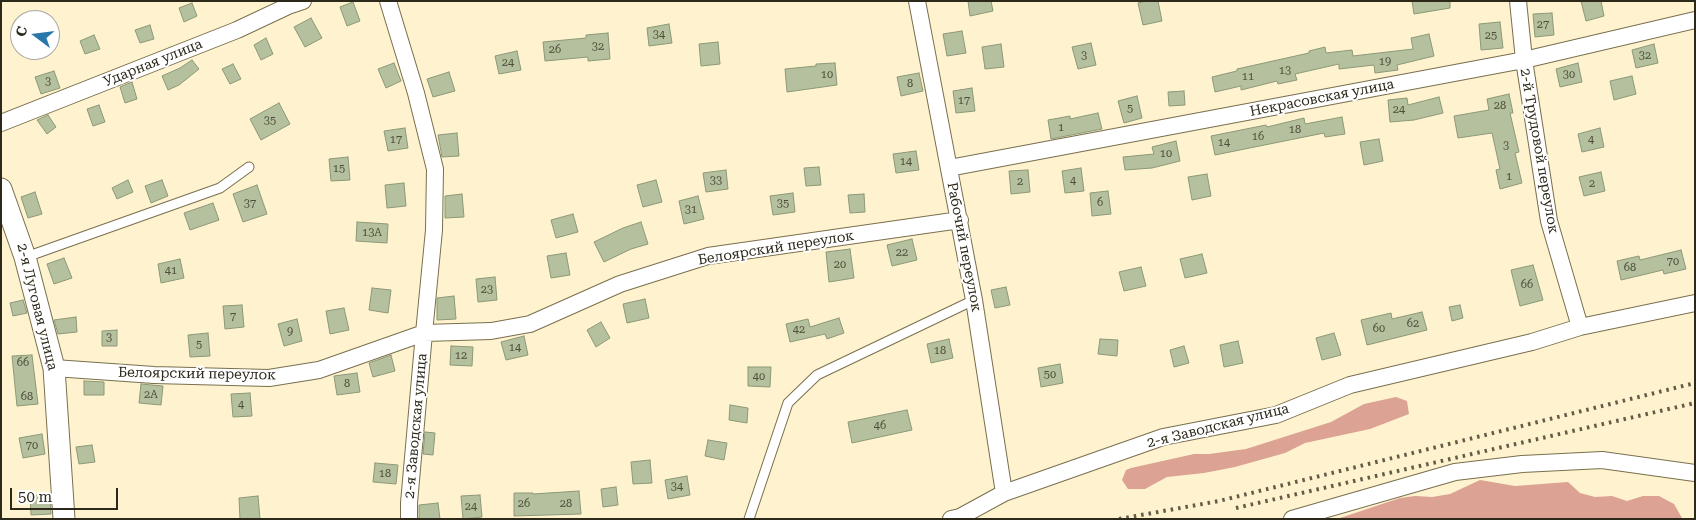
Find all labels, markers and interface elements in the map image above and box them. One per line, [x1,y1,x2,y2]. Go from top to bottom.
north arrow [10,10,60,60]
house number: 27 [1537,18,1549,32]
text: С [12,25,30,38]
house number: 34 [653,28,665,42]
house number: 25 [1485,29,1497,43]
street label: Ударная улица [101,36,205,90]
house number: 32 [592,40,604,54]
house number: 26 [549,43,561,57]
house number: 3 [1081,49,1087,63]
house number: 32 [1639,49,1651,63]
house number: 19 [1379,55,1391,69]
house number: 24 [502,56,514,70]
house number: 13 [1279,64,1291,78]
street label: 2-й Трудовой переулок [1516,67,1562,235]
house number: 10 [821,68,833,82]
house number: 30 [1563,68,1575,82]
house number: 11 [1242,70,1254,84]
house number: 3 [45,75,51,89]
street label: Некрасовская улица [1248,76,1396,120]
house number: 8 [907,77,913,91]
house number: 17 [958,94,970,108]
house number: 28 [1494,99,1506,113]
house number: 5 [1127,102,1133,116]
house number: 24 [1393,103,1405,117]
house number: 35 [264,114,276,128]
house number: 1 [1058,121,1064,135]
house number: 18 [1289,123,1301,137]
house number: 16 [1252,130,1264,144]
house number: 17 [390,133,402,147]
house number: 4 [1588,133,1594,147]
house number: 14 [1218,136,1230,150]
house number: 3 [1503,139,1509,153]
house number: 10 [1160,147,1172,161]
house number: 14 [900,155,912,169]
house number: 15 [333,162,345,176]
house number: 1 [1506,170,1512,184]
house number: 33 [710,174,722,188]
house number: 4 [1070,174,1076,188]
house number: 2 [1017,175,1023,189]
house number: 2 [1589,177,1595,191]
street label: Рабочий переулок [943,181,985,313]
house number: 6 [1097,196,1103,210]
house number: 37 [244,197,256,211]
house number: 35 [777,197,789,211]
house number: 31 [685,203,697,217]
house number: 13А [362,226,382,240]
street label: Белоярский переулок [697,227,855,269]
street label: 2-я Луговая улица [13,242,61,372]
house number: 22 [896,246,908,260]
house number: 70 [1667,255,1679,269]
house number: 20 [834,258,846,272]
house number: 68 [1624,261,1636,275]
house number: 41 [165,264,177,278]
house number: 66 [1521,278,1533,292]
house number: 23 [481,283,493,297]
house number: 7 [230,310,236,324]
house number: 62 [1407,317,1419,331]
house number: 60 [1373,322,1385,336]
house number: 42 [793,323,805,337]
house number: 9 [287,325,293,339]
house number: 3 [106,331,112,345]
house number: 5 [196,338,202,352]
house number: 14 [509,341,521,355]
house number: 18 [934,344,946,358]
house number: 12 [455,349,467,363]
street label: 2-я Заводская улица [401,353,431,499]
house number: 66 [17,356,29,370]
street label: Белоярский переулок [118,364,276,384]
house number: 50 [1044,368,1056,382]
house number: 40 [753,370,765,384]
house number: 8 [344,377,350,391]
house number: 2А [144,388,158,402]
house number: 68 [21,390,33,404]
house number: 4 [238,398,244,412]
street label: 2-я Заводская улица [1145,400,1291,452]
house number: 46 [874,419,886,433]
house number: 70 [26,439,38,453]
house number: 18 [379,467,391,481]
scale bar [12,478,120,510]
house number: 34 [671,480,683,494]
text: 50 m [18,488,52,506]
house number: 26 [518,497,530,511]
house number: 28 [560,497,572,511]
house number: 24 [465,500,477,514]

